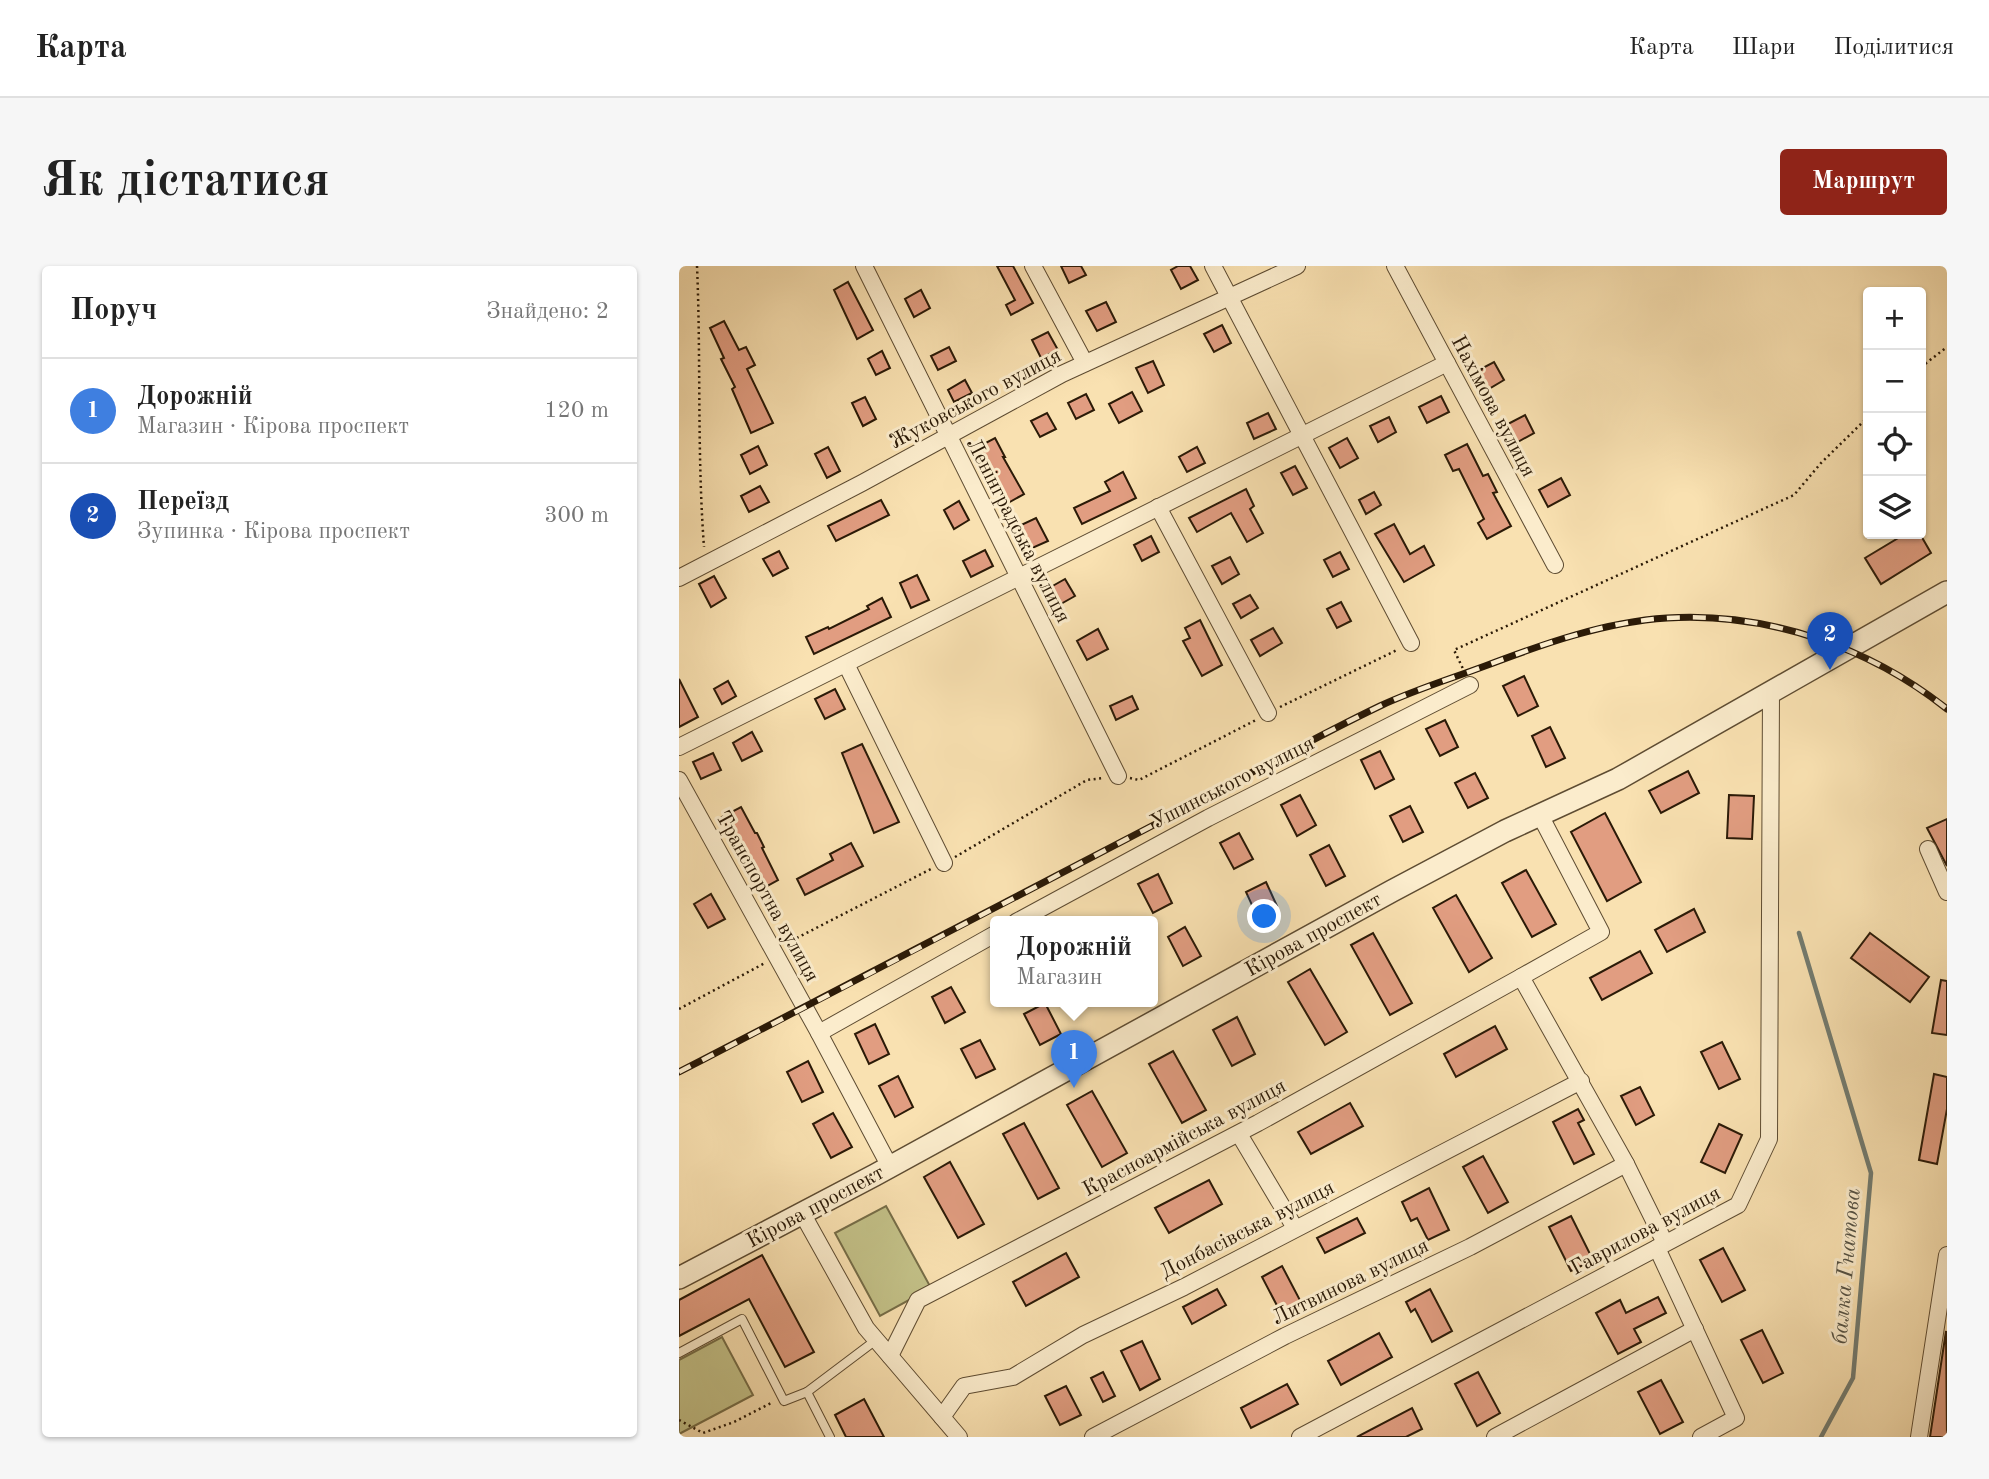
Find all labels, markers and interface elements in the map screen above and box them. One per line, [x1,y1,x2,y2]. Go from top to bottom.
text: Карта [35,32,127,65]
text: Карта [1629,36,1694,60]
text: Шари [1732,36,1795,60]
text: Поділитися [1833,36,1954,60]
button: Маршрут [1780,149,1947,215]
text: Як дістатися [42,158,330,207]
map controls [1863,287,1926,539]
button: + [1863,287,1926,350]
text: Поруч [70,296,157,326]
text: Знайдено: 2 [486,300,609,323]
street label: Нахімова вулиця [1447,333,1539,481]
street label: Жуковського вулиця [887,345,1065,453]
button: − [1863,350,1926,413]
text: Дорожній [137,384,253,410]
text: 1 [86,399,100,422]
text: 120 m [544,399,609,422]
button: locate [1863,413,1926,476]
text: Магазин · Кірова проспект [137,415,409,438]
street label: Ленінградська вулиця [962,435,1073,627]
button: layers [1863,476,1926,539]
text: Переїзд [137,489,229,515]
text: 2 [86,504,100,527]
text: 300 m [544,504,609,527]
text: Зупинка · Кірова проспект [137,520,410,543]
pin: 2 [1807,612,1853,670]
street label: Ушинського вулиця [1147,733,1318,834]
street label: Транспортна вулиця [711,808,822,986]
street label: Кірова проспект [1242,889,1385,981]
your location [1247,899,1281,933]
popup [990,916,1158,1007]
text: Дорожній [1016,935,1132,961]
text: Магазин [1016,966,1102,989]
pin: 1 [1051,1030,1097,1088]
street label: Красноармійська вулиця [1080,1076,1290,1201]
street label: Кірова проспект [744,1162,888,1252]
street label: Донбасівська вулиця [1157,1177,1338,1283]
street label: Гаврилова вулиця [1567,1183,1724,1280]
water label: балка Гнатова [1828,1187,1865,1345]
street label: Литвинова вулиця [1269,1235,1432,1329]

